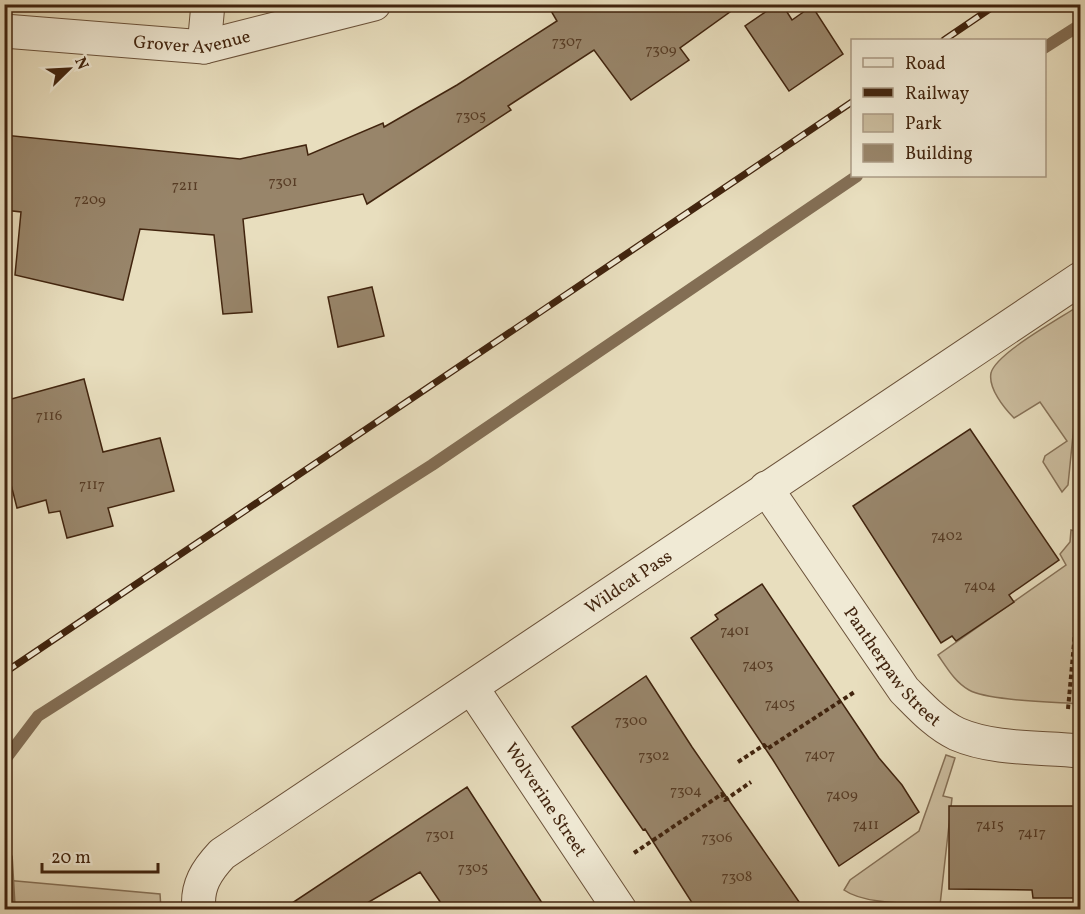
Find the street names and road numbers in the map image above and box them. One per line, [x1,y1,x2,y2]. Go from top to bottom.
street label: Grover Avenue [132,25,253,61]
street label: Wildcat Pass [581,545,678,621]
street label: Pantherpaw Street [837,602,945,734]
street label: Wolverine Street [498,738,592,862]

